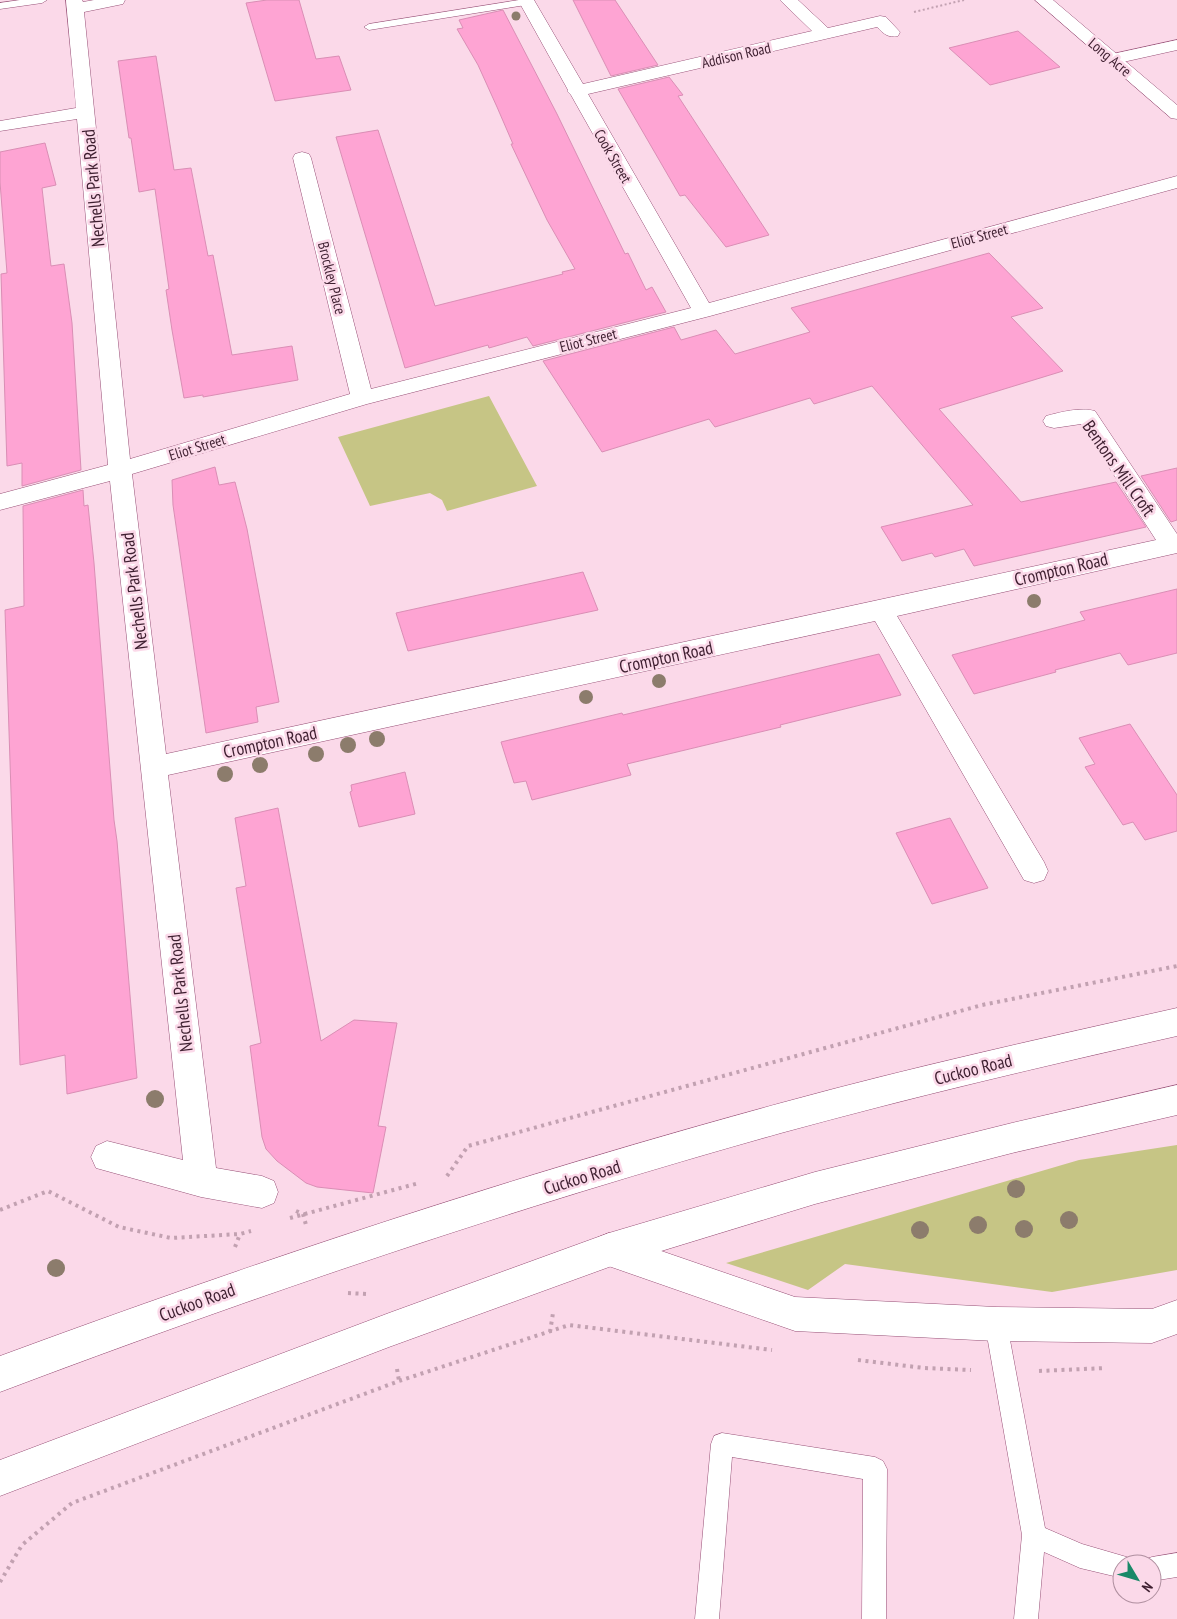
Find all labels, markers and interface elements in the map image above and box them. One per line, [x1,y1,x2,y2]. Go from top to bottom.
street label: Long Acre [1085,34,1135,80]
street label: Addison Road [700,38,772,72]
street label: Cook Street [590,126,636,186]
street label: Nechells Park Road [76,128,110,248]
street label: Eliot Street [949,219,1009,253]
street label: Brockley Place [314,240,350,316]
street label: Eliot Street [558,324,618,356]
street label: Bentons Mill Croft [1078,416,1160,520]
street label: Eliot Street [166,429,228,465]
street label: Nechells Park Road [115,531,153,651]
street label: Crompton Road [1012,547,1110,591]
street label: Crompton Road [617,636,715,678]
street label: Crompton Road [221,721,319,763]
street label: Nechells Park Road [162,933,198,1053]
street label: Cuckoo Road [932,1048,1014,1090]
street label: Cuckoo Road [541,1154,623,1200]
street label: Cuckoo Road [156,1278,238,1326]
north arrow [1112,1554,1162,1604]
text: N [1138,1578,1157,1596]

